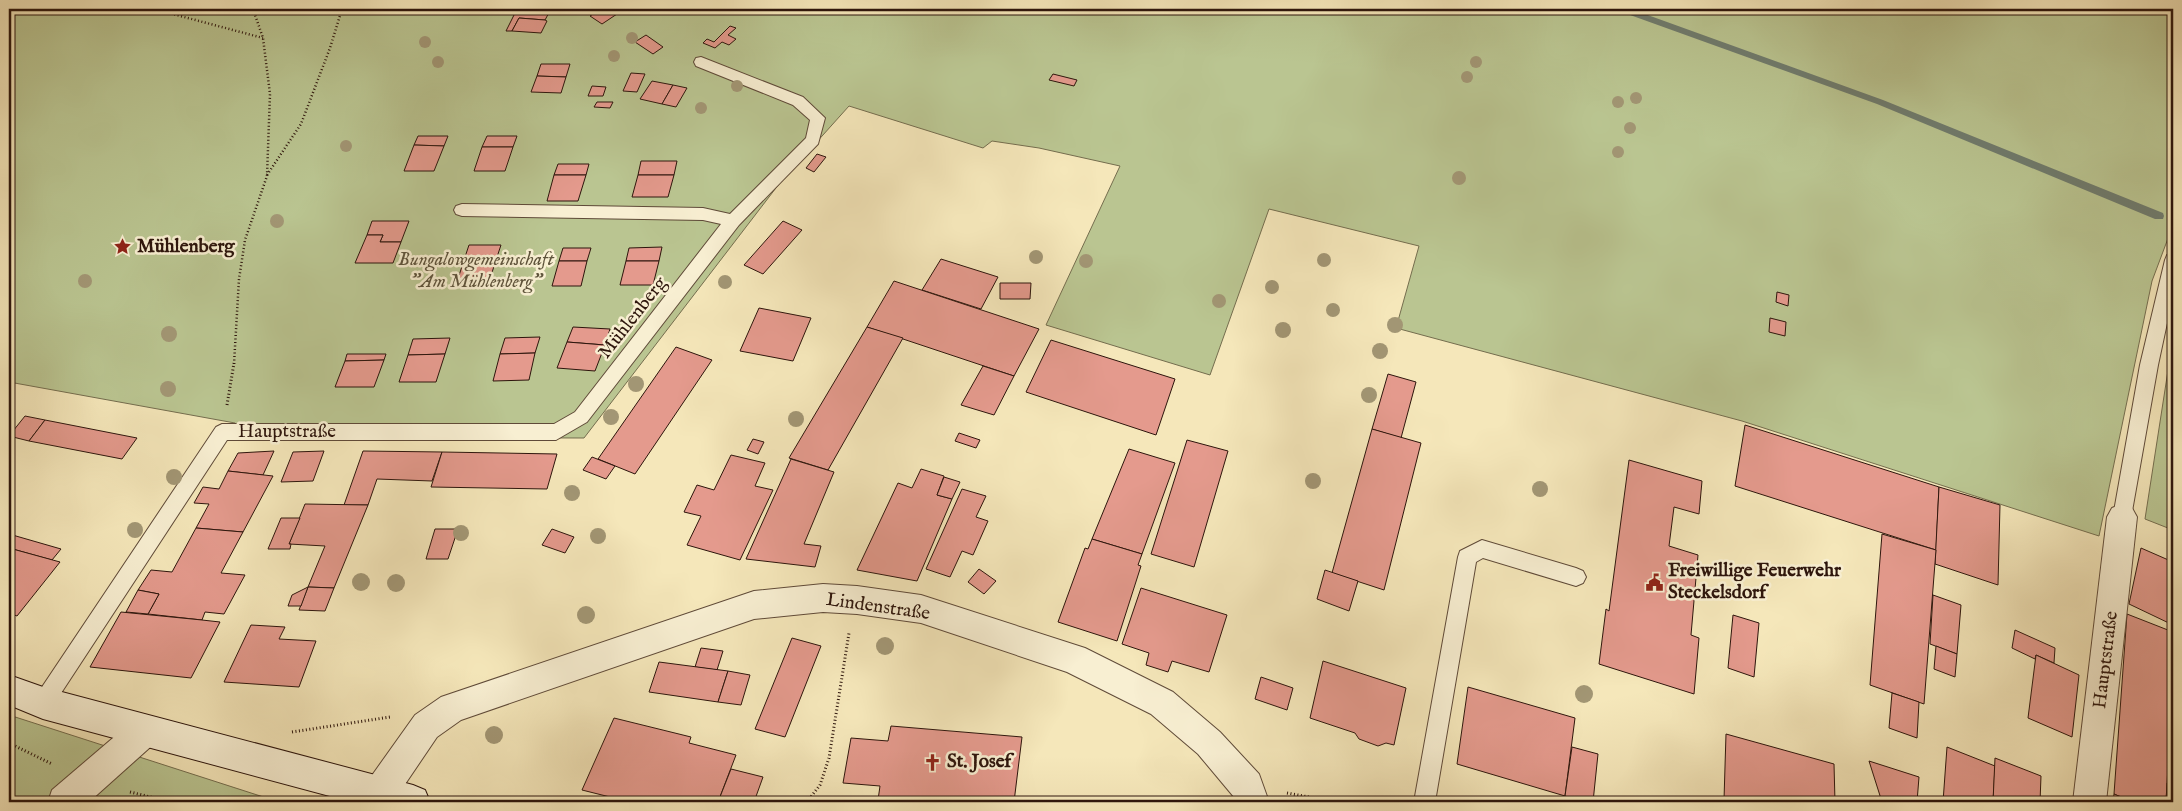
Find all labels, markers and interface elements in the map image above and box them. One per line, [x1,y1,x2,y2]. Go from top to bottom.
place label: Mühlenberg [137,235,235,259]
place icon: Mühlenberg [113,237,133,257]
park label: Bungalowgemeinschaft "Am Mühlenberg" [398,248,555,294]
street label: Mühlenberg [593,272,673,364]
street label: Hauptstraße [238,420,336,444]
place label: Freiwillige Feuerwehr Steckelsdorf [1668,559,1842,605]
public building icon: Freiwillige Feuerwehr Steckelsdorf [1644,572,1664,592]
street label: Lindenstraße [825,588,932,626]
street label: Hauptstraße [2088,610,2124,710]
place label: St. Josef [947,750,1014,774]
church icon: St. Josef [923,752,943,772]

